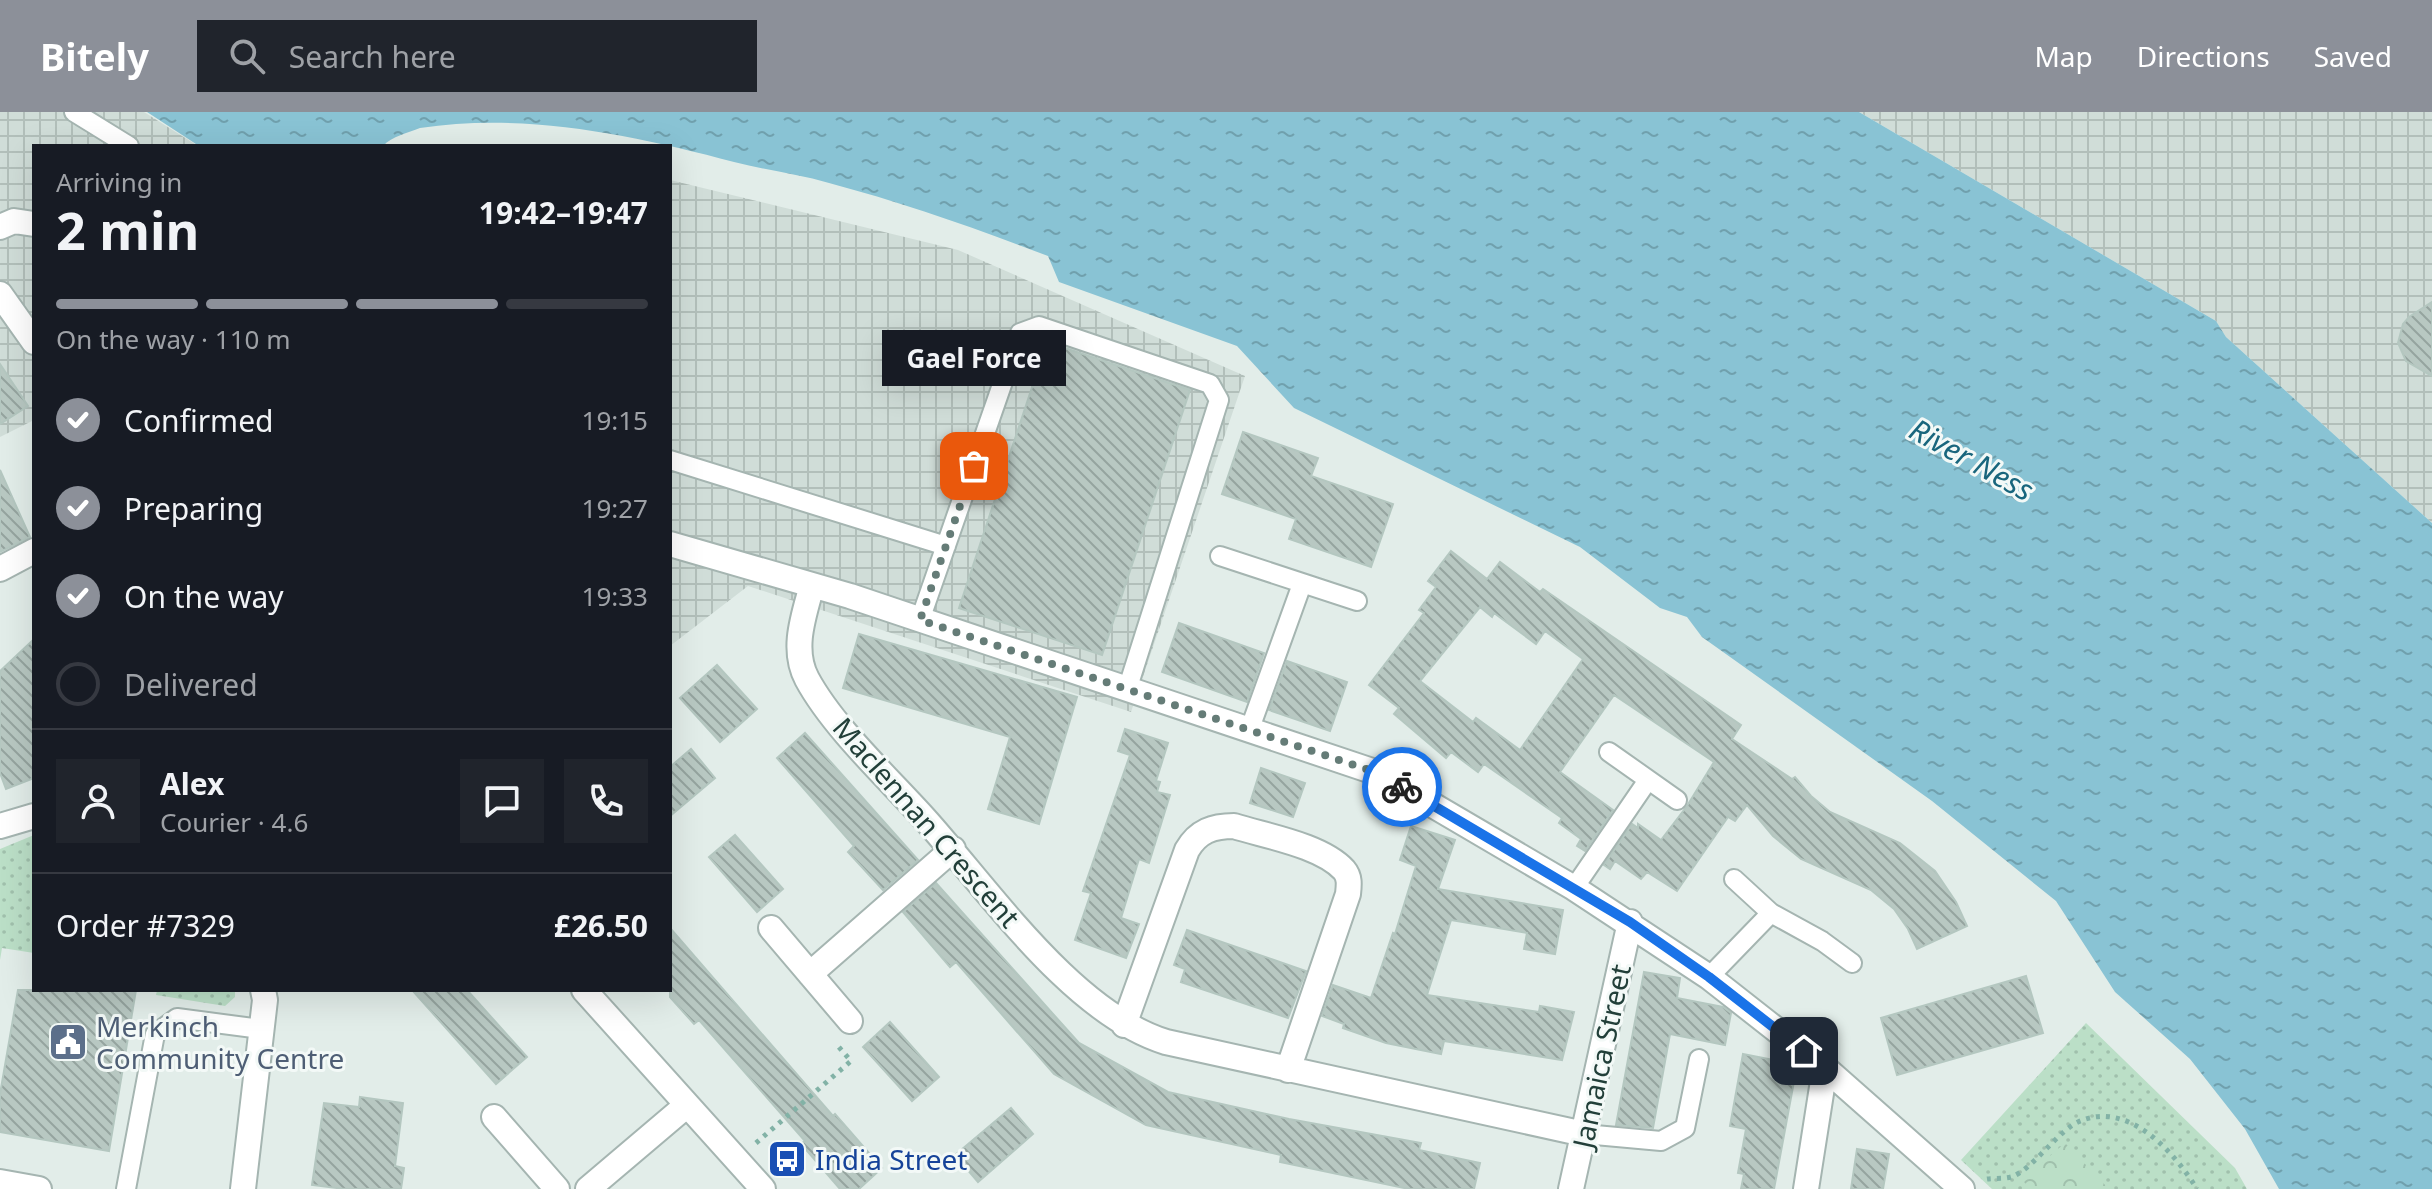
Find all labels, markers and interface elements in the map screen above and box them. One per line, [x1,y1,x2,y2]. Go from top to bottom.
search box [197,20,757,92]
text: Bitely [40,30,149,82]
icon: search [225,34,269,78]
text: Search here [289,36,456,77]
text: Map [2034,37,2093,75]
text: Directions [2137,37,2270,75]
text: Saved [2314,37,2392,75]
text: Arriving in [56,164,182,200]
text: 19:42–19:47 [479,192,648,233]
text: 2 min [56,194,199,265]
text: On the way · 110 m [56,321,290,357]
callout: Gael Force [882,330,1066,386]
text: Gael Force [907,340,1042,376]
icon: check [56,398,100,442]
text: Confirmed [124,400,274,441]
text: 19:15 [582,402,648,438]
water label: River Ness [1903,408,2041,510]
pin [940,432,1008,500]
icon: bag [952,444,996,488]
icon: check [56,486,100,530]
text: Preparing [124,488,263,529]
text: 19:27 [582,490,648,526]
icon: check [56,574,100,618]
text: On the way [124,576,284,617]
text: 19:33 [582,578,648,614]
text: Delivered [124,664,258,705]
street label: Maclennan Crescent [825,709,1029,935]
courier [1362,747,1442,827]
button: person [56,759,140,843]
button: chat [460,759,544,843]
button: phone [564,759,648,843]
text: Alex [160,763,224,804]
icon: bike [1380,765,1424,809]
text: Courier · 4.6 [160,804,308,840]
text: Order #7329 [56,905,235,946]
text: £26.50 [554,905,648,946]
street label: Jamaica Street [1562,961,1639,1154]
place label: Merkinch Community Centre [96,1007,344,1077]
pin [1770,1017,1838,1085]
public building icon: Merkinch Community Centre [47,1021,89,1063]
icon: home [1782,1029,1826,1073]
bus stop icon: India Street [766,1138,808,1180]
place label: India Street [815,1140,967,1178]

